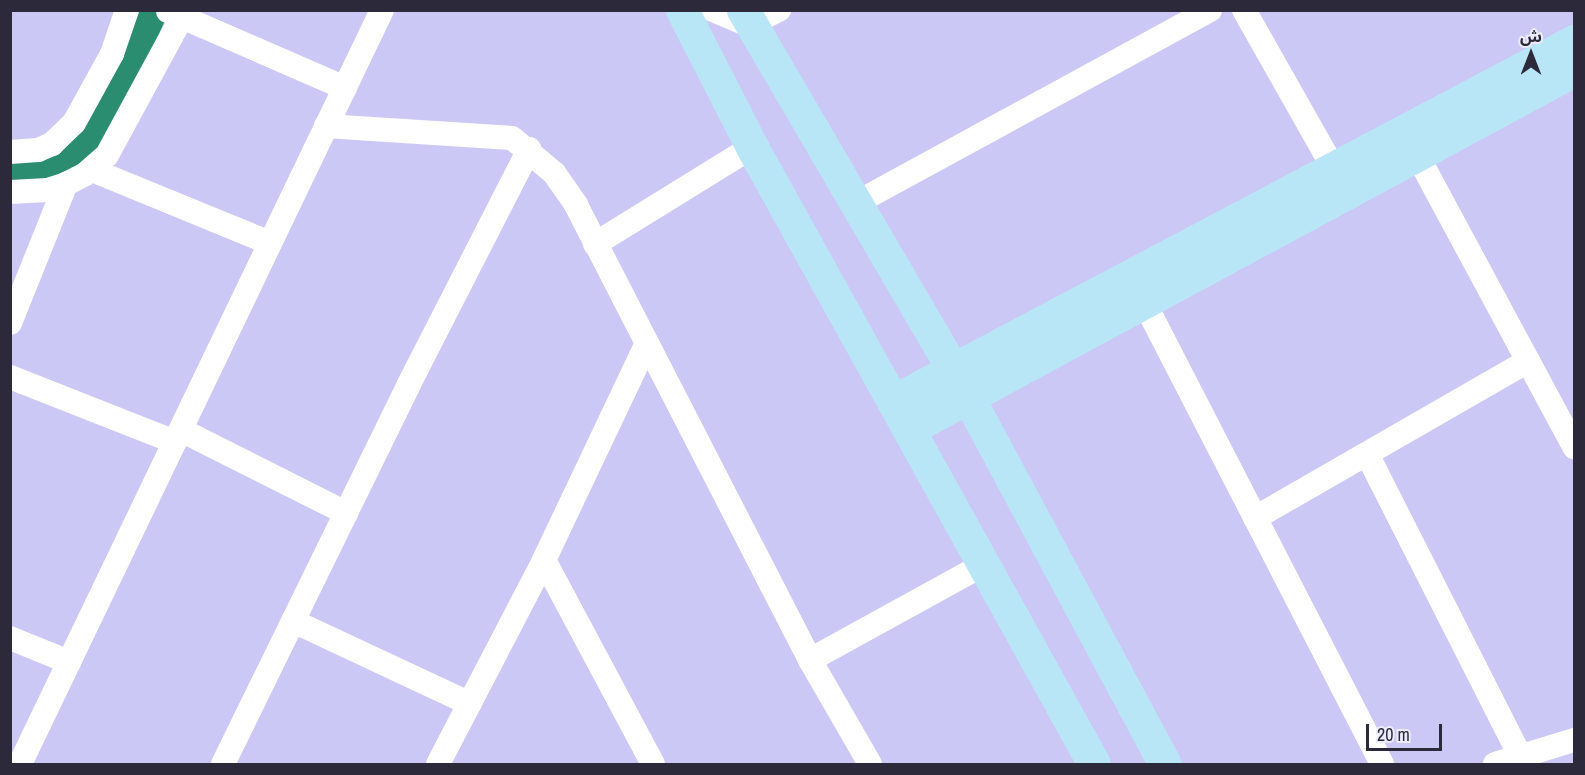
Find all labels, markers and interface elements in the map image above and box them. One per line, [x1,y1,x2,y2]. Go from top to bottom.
north arrow [1501,24,1561,84]
text: ش [1520,25,1542,47]
scale bar [1369,712,1446,750]
text: 20 m [1377,722,1410,747]

